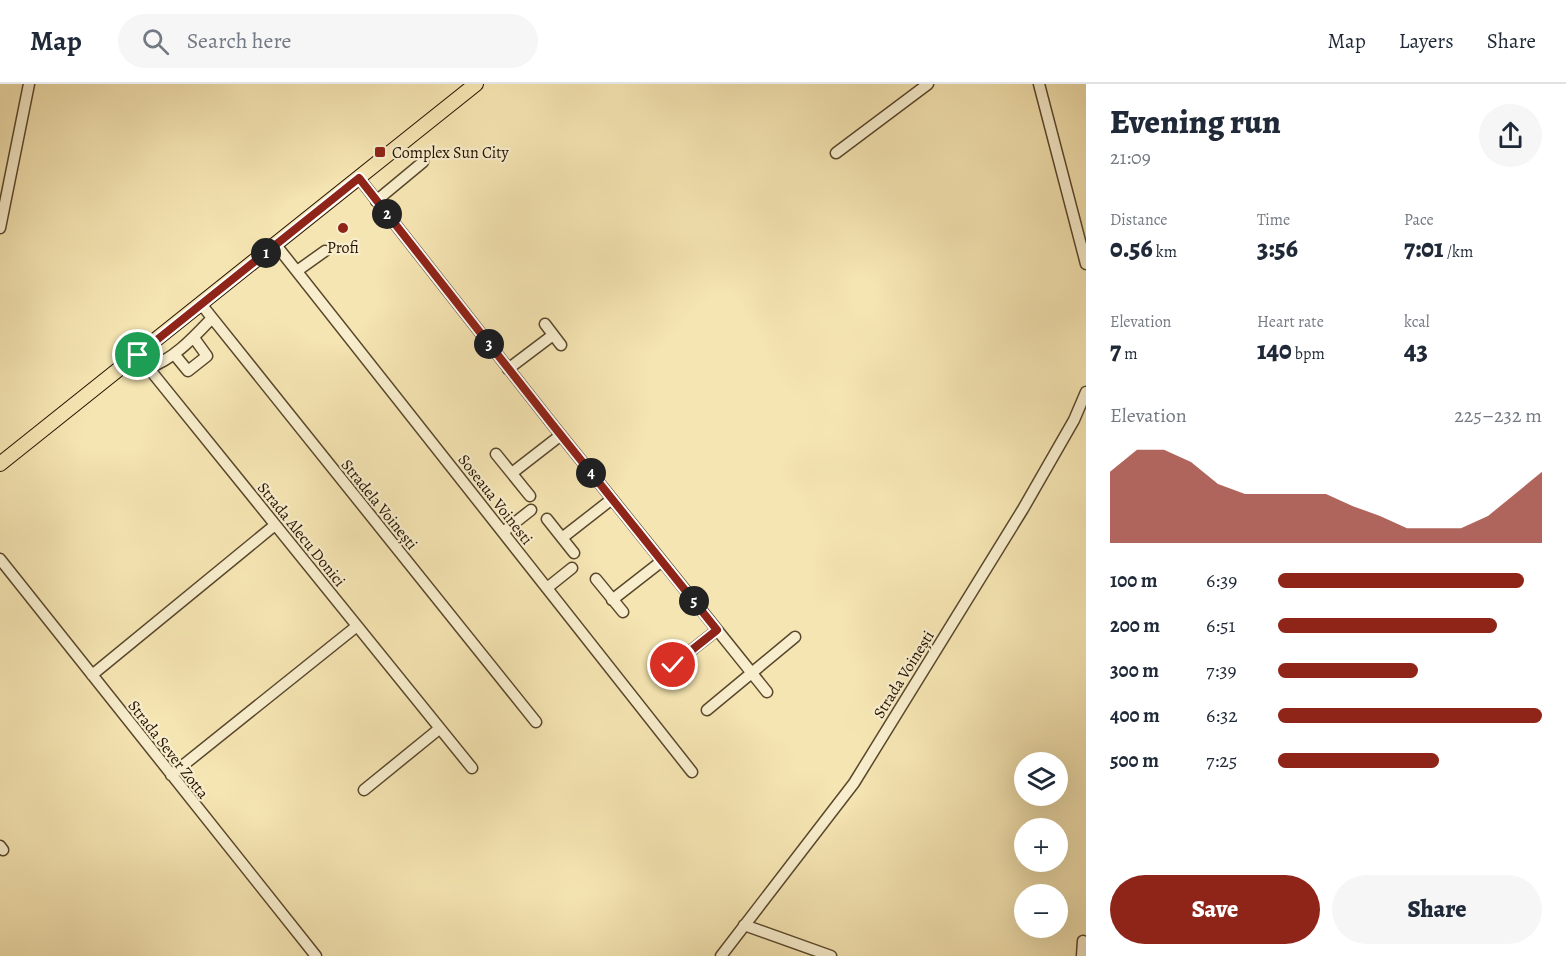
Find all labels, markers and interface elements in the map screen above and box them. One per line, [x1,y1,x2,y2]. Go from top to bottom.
search box [118,14,538,68]
text: Map [30,22,82,60]
icon: search [139,25,172,58]
text: Search here [187,26,291,56]
text: Map [1327,27,1366,55]
text: Layers [1399,27,1454,55]
text: Share [1487,27,1536,55]
text: Evening run [1110,99,1281,144]
button: share [1479,104,1542,167]
place label: Complex Sun City [392,142,510,164]
text: 21:09 [1110,144,1151,171]
marker: Complex Sun City [373,145,387,159]
pin: 2 [372,199,402,229]
text: 2 [383,203,391,225]
text: Distance [1110,209,1167,231]
text: Time [1257,209,1290,231]
text: Pace [1404,209,1434,231]
marker: Profi [336,221,350,235]
text: 0.56 [1110,231,1153,266]
text: 3:56 [1257,231,1298,266]
text: 7:01 [1404,231,1444,266]
place label: Profi [327,237,359,259]
pin: 1 [251,238,281,268]
text: km [1153,241,1177,263]
text: /km [1444,241,1473,263]
text: 1 [263,242,269,264]
text: Elevation [1110,311,1171,333]
text: Heart rate [1257,311,1324,333]
text: kcal [1404,311,1430,333]
pin [112,329,163,380]
pin: 3 [474,329,504,359]
text: 3 [486,333,492,355]
text: 7 [1110,333,1121,368]
text: 140 [1257,333,1292,368]
text: 43 [1404,333,1428,368]
icon: arrive [121,338,154,371]
text: m [1121,343,1138,365]
text: bpm [1292,343,1325,365]
text: Elevation [1110,402,1187,429]
text: 225–232 m [1454,402,1542,429]
street label: Soseaua Voinesti [453,450,538,550]
street label: Stradela Voinești [336,455,423,555]
pin: 4 [576,458,606,488]
text: 4 [587,462,595,484]
street label: Strada Alecu Donici [252,478,350,592]
text: 100 m [1110,567,1158,594]
text: 6:39 [1206,567,1237,594]
pin: 5 [679,586,709,616]
text: 5 [691,590,697,612]
text: 200 m [1110,612,1160,639]
text: 6:51 [1206,612,1235,639]
street label: Strada Voinești [868,626,940,723]
pin [647,639,698,690]
icon: check [656,648,689,681]
text: 300 m [1110,657,1159,684]
text: 7:39 [1206,657,1237,684]
street label: Strada Sever Zotta [123,696,214,804]
text: 400 m [1110,702,1160,729]
text: 6:32 [1206,702,1238,729]
text: 500 m [1110,747,1159,774]
text: 7:25 [1206,747,1237,774]
map controls [1014,752,1068,938]
button: layers [1014,752,1068,806]
button: + [1014,818,1068,872]
button: Save [1110,875,1320,944]
button: Share [1332,875,1542,944]
button: − [1014,884,1068,938]

